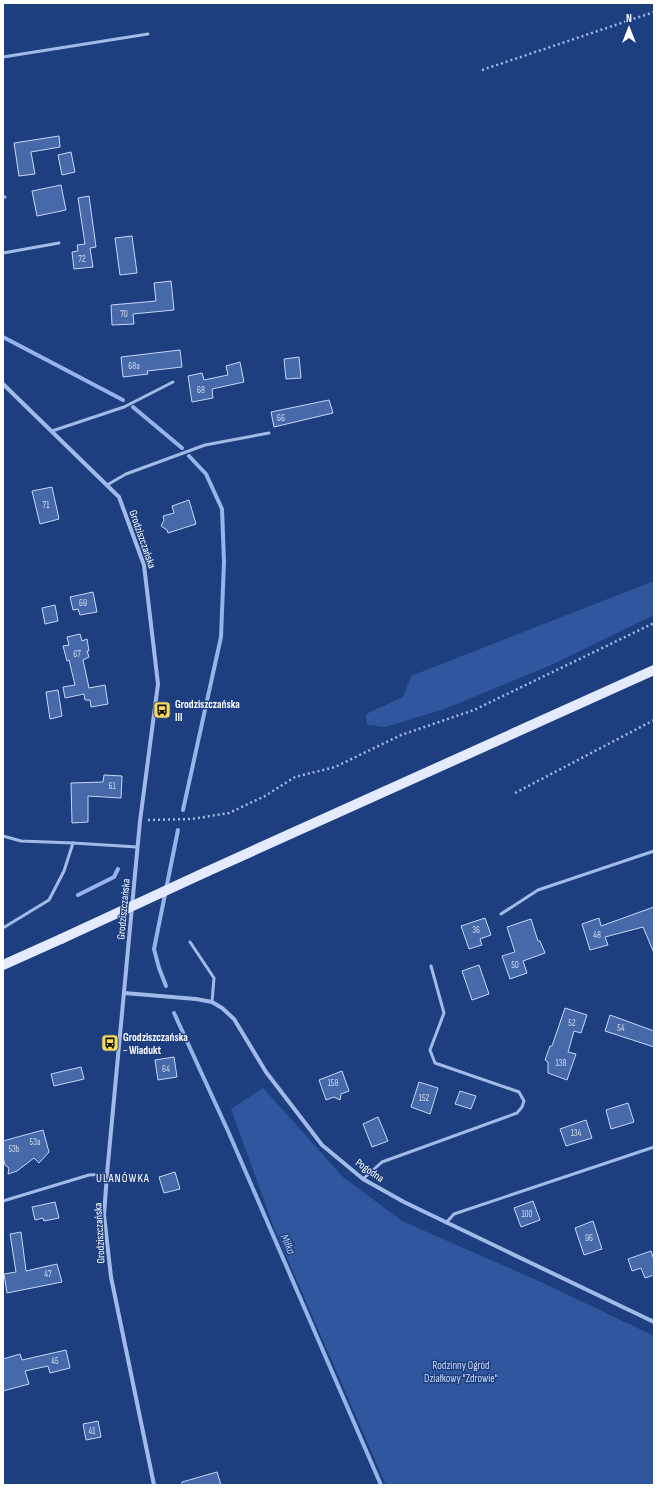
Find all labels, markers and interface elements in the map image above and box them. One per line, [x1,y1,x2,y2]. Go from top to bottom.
north arrow [609,8,649,48]
text: N [626,12,632,25]
house number: 72 [78,254,86,265]
house number: 70 [120,309,128,320]
house number: 68a [128,361,140,372]
house number: 68 [197,385,205,396]
house number: 66 [277,413,285,424]
house number: 71 [43,500,50,511]
street label: Grodziszczańska [126,508,159,570]
house number: 69 [79,598,87,609]
house number: 67 [73,649,81,660]
place label: Grodziszczańska III [175,698,240,724]
bus stop icon: Grodziszczańska III [152,700,172,720]
house number: 61 [108,781,116,792]
street label: Grodziszczańska [114,878,133,940]
house number: 36 [472,925,480,936]
house number: 48 [593,930,601,941]
house number: 50 [511,960,519,971]
house number: 52 [568,1018,576,1029]
house number: 54 [617,1023,625,1034]
place label: Grodziszczańska - Wiadukt [123,1031,188,1057]
bus stop icon: Grodziszczańska - Wiadukt [100,1033,120,1053]
house number: 138 [556,1058,566,1069]
house number: 64 [162,1064,170,1075]
house number: 158 [328,1078,338,1089]
house number: 152 [419,1093,430,1104]
house number: 134 [571,1128,582,1139]
house number: 53a [30,1137,40,1148]
house number: 53b [8,1144,20,1155]
street label: Pogodna [353,1156,386,1185]
district label: ULANÓWKA [96,1171,150,1186]
street label: Grodziszczańska [91,1202,108,1264]
house number: 100 [521,1209,533,1220]
water label: Miłka [277,1232,299,1257]
house number: 96 [585,1233,593,1244]
house number: 47 [44,1269,52,1280]
house number: 45 [51,1356,59,1367]
park label: Rodzinny Ogród Działkowy "Zdrowie" [424,1359,498,1385]
house number: 41 [89,1426,96,1437]

